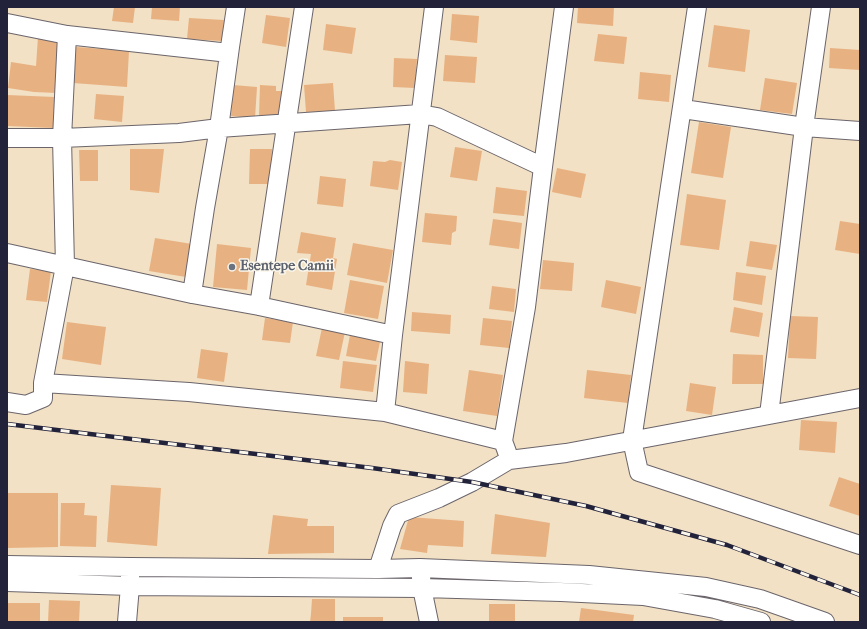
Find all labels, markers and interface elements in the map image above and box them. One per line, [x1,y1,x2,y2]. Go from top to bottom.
place label: Esentepe Camii [240,259,334,275]
marker: Esentepe Camii [227,262,237,272]

